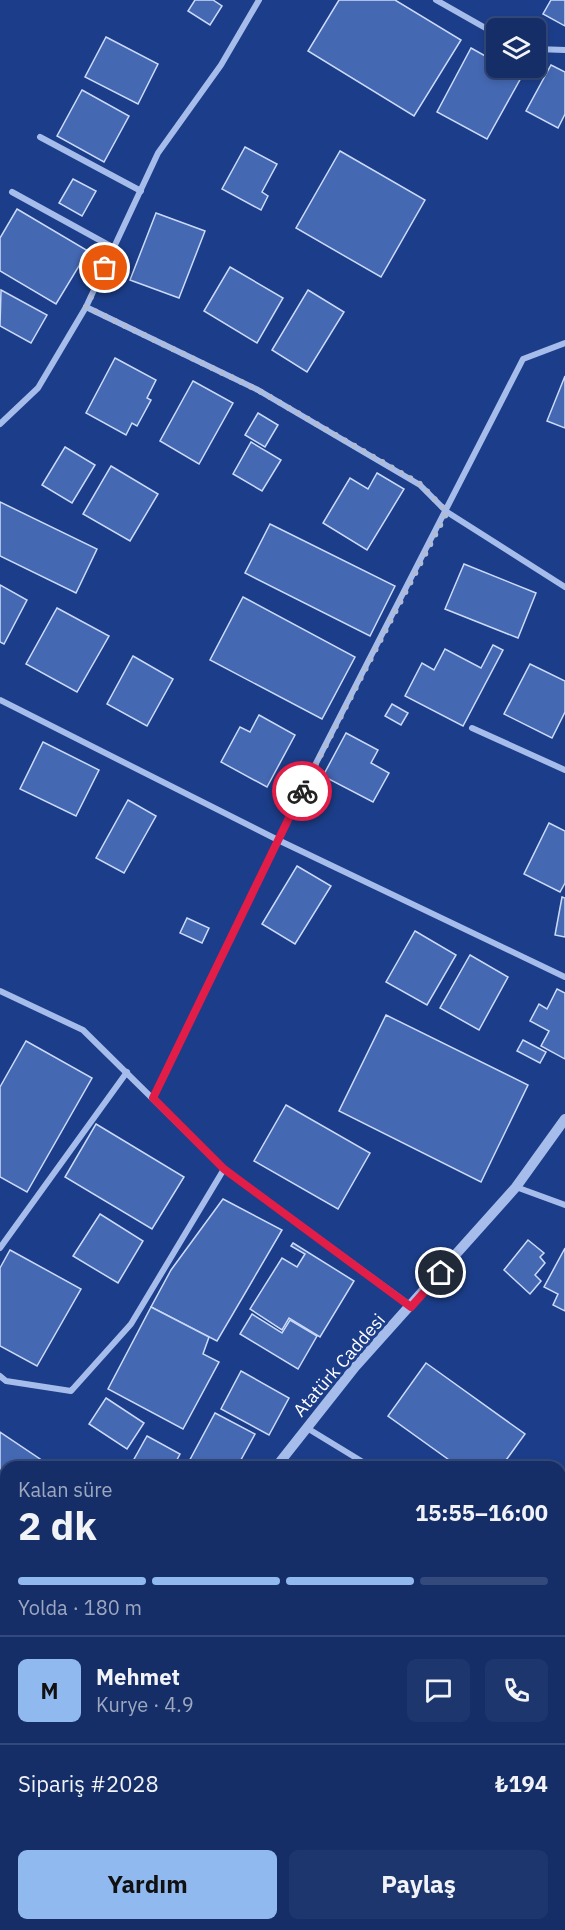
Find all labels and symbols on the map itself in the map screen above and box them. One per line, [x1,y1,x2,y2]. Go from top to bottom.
pin [79,242,130,293]
courier [272,761,332,821]
pin [415,1247,466,1298]
street label: Atatürk Caddesi [288,1309,390,1421]

